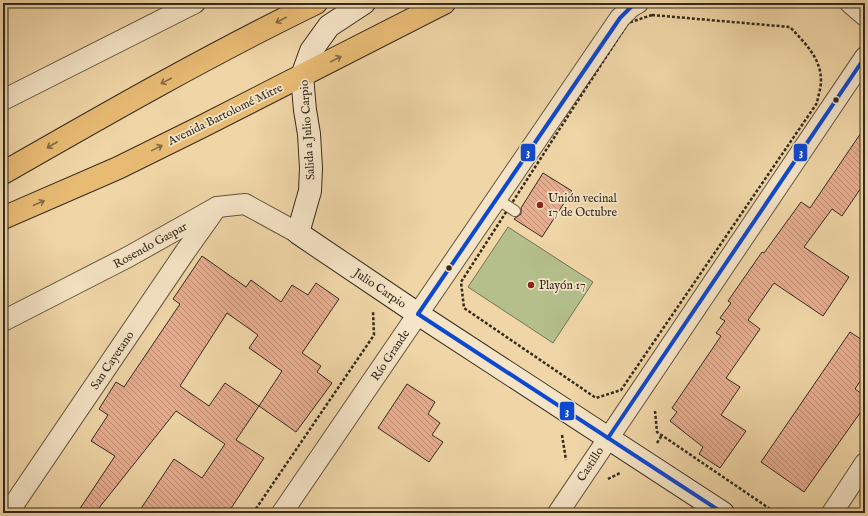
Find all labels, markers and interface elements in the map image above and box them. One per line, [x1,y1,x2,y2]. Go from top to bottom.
one-way arrow [275,17,287,24]
one-way arrow [330,55,342,62]
one-way arrow [160,78,172,86]
street label: Salida a Julio Carpio [296,79,319,181]
street label: Avenida Bartolomé Mitre [164,80,286,149]
unlabelled marker [831,95,841,105]
one-way arrow [47,141,59,149]
line badge: 3 [520,143,536,162]
line badge: 3 [793,143,808,162]
one-way arrow [151,144,163,152]
text: 3 [526,146,530,160]
text: 3 [799,146,803,160]
place label: Unión vecinal 17 de Octubre [548,191,618,220]
one-way arrow [32,198,44,206]
marker: Unión vecinal 17 de Octubre [535,200,545,210]
street label: Rosendo Gaspar [111,219,191,273]
unlabelled marker [444,263,454,273]
street label: Julio Carpio [348,264,409,313]
place label: Playón 17 [539,278,586,293]
marker: Playón 17 [526,280,536,290]
street label: Río Grande [368,326,413,384]
street label: San Cayetano [87,328,138,392]
line badge: 3 [559,401,575,421]
text: 3 [565,405,569,419]
street label: Castillo [574,444,607,484]

